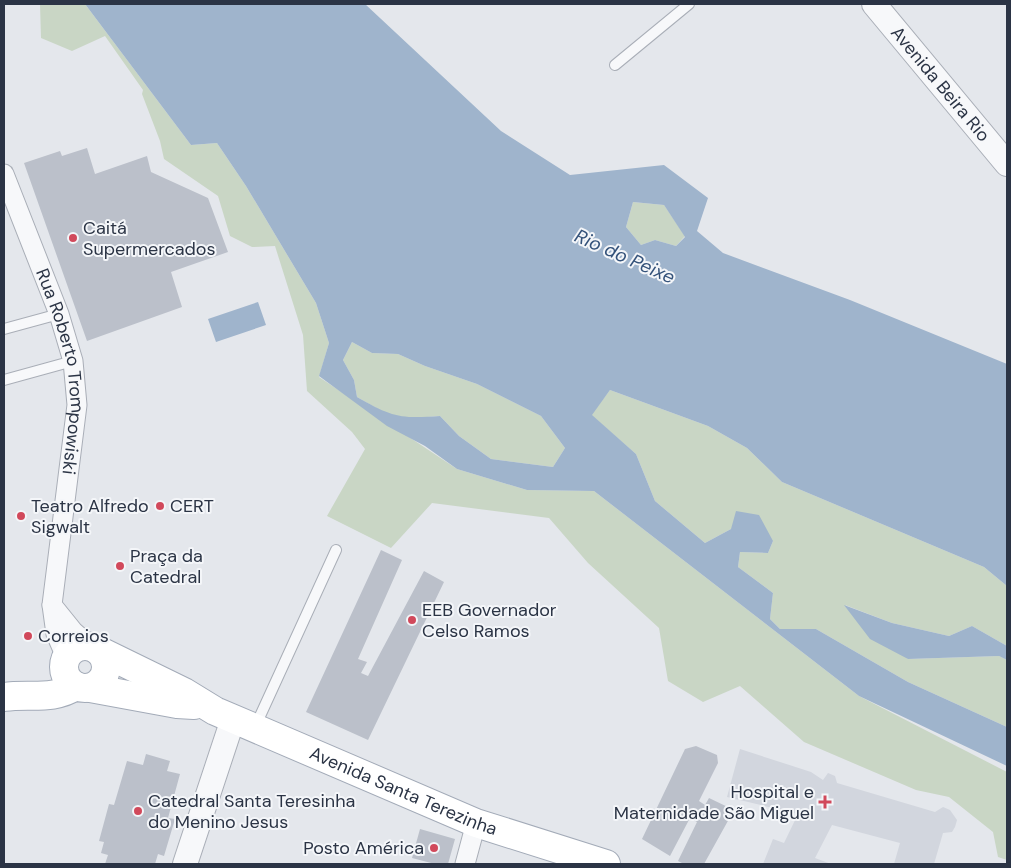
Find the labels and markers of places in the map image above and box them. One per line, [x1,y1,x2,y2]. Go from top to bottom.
place label: Caitá Supermercados [83,216,216,261]
marker: Caitá Supermercados [67,232,79,244]
place label: Teatro Alfredo Sigwalt [31,494,149,539]
place label: CERT [170,494,214,518]
marker: CERT [154,500,166,512]
marker: Teatro Alfredo Sigwalt [15,510,27,522]
place label: Praça da Catedral [130,544,203,589]
marker: Praça da Catedral [114,560,126,572]
place label: EEB Governador Celso Ramos [422,598,557,643]
marker: EEB Governador Celso Ramos [406,614,418,626]
place label: Correios [38,624,109,648]
marker: Correios [22,630,34,642]
place label: Hospital e Maternidade São Miguel [614,780,814,825]
place label: Catedral Santa Teresinha do Menino Jesus [148,789,355,834]
marker: Hospital e Maternidade São Miguel [818,795,832,809]
marker: Catedral Santa Teresinha do Menino Jesus [132,805,144,817]
place label: Posto América [303,836,424,860]
marker: Posto América [428,842,440,854]

